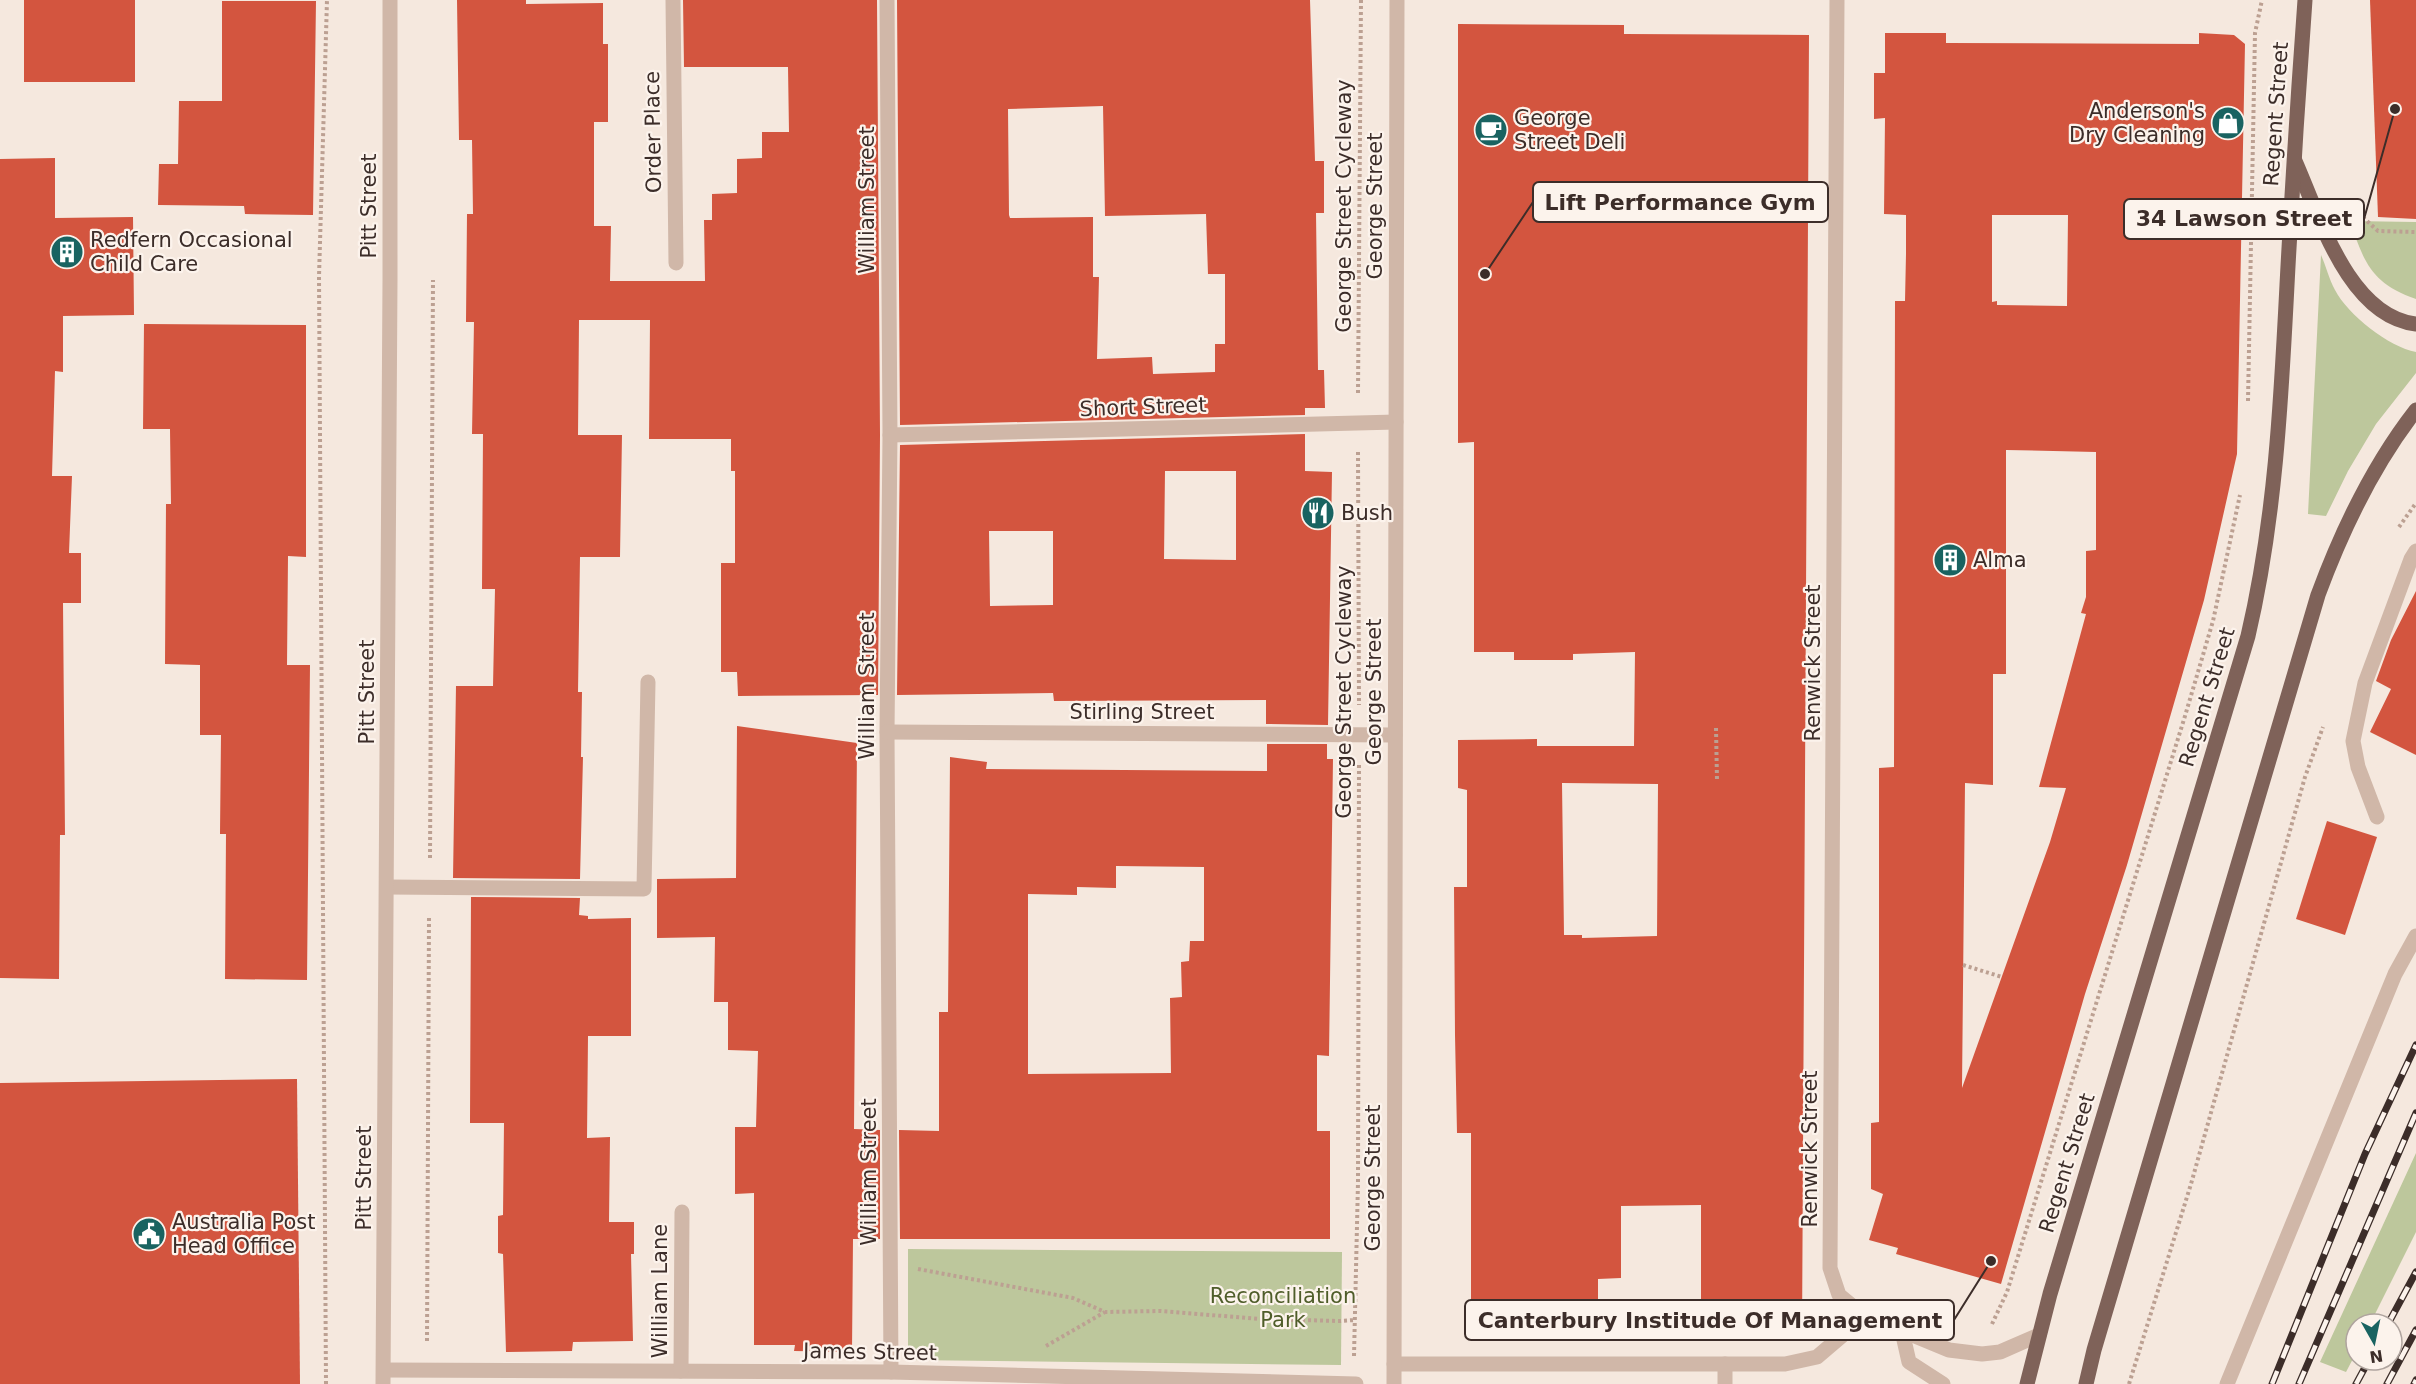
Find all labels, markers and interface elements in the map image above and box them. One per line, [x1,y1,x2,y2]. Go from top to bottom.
street label: Regent Street [2259,41,2293,187]
street label: Order Place [640,71,666,193]
street label: George Street Cycleway [1332,79,1356,333]
place label: Anderson's Dry Cleaning [2069,99,2205,147]
shop icon: Anderson's Dry Cleaning [2210,105,2246,141]
place label: George Street Deli [1514,106,1625,154]
cafe icon: George Street Deli [1473,112,1509,148]
street label: William Street [855,126,879,274]
street label: George Street [1363,132,1387,280]
street label: Pitt Street [357,154,381,259]
callout: Lift Performance Gym [1533,182,1828,222]
text: Lift Performance Gym [1544,190,1816,215]
callout: 34 Lawson Street [2124,199,2364,239]
text: 34 Lawson Street [2136,206,2353,231]
place label: Redfern Occasional Child Care [90,228,293,276]
building icon: Redfern Occasional Child Care [49,234,85,270]
street label: Short Street [1079,393,1207,421]
restaurant icon: Bush [1300,495,1336,531]
place label: Bush [1341,501,1393,525]
building icon: Alma [1932,542,1968,578]
place label: Alma [1973,548,2027,572]
street label: George Street Cycleway [1332,565,1356,819]
street label: Renwick Street [1801,584,1825,742]
street label: William Street [855,612,879,760]
street label: George Street [1362,618,1386,766]
street label: Regent Street [2174,624,2240,770]
street label: Pitt Street [355,640,379,745]
street label: Stirling Street [1070,700,1214,724]
street label: Renwick Street [1798,1070,1822,1228]
street label: Regent Street [2034,1090,2100,1236]
street label: William Street [857,1098,881,1246]
street label: George Street [1361,1104,1385,1252]
street label: Pitt Street [352,1126,376,1231]
place label: Australia Post Head Office [172,1210,316,1258]
public building icon: Australia Post Head Office [131,1216,167,1252]
street label: William Lane [648,1224,672,1358]
park label: Reconciliation Park [1210,1284,1356,1332]
callout: Canterbury Institude Of Management [1465,1300,1954,1340]
text: Canterbury Institude Of Management [1478,1308,1943,1333]
north arrow [2344,1312,2404,1372]
street label: James Street [801,1339,937,1365]
text: N [2368,1346,2384,1367]

